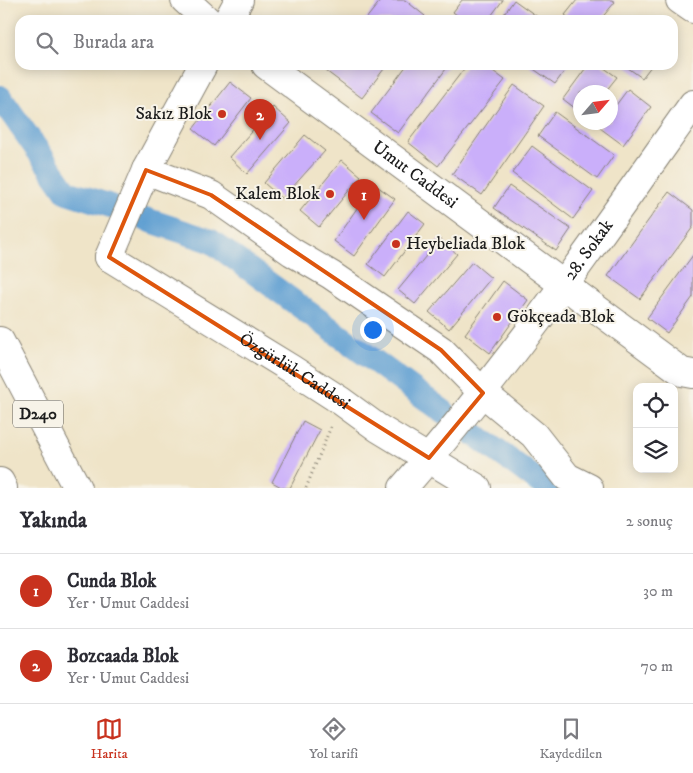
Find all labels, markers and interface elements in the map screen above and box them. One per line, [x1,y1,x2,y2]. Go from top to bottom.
search box [15,15,678,70]
icon: search [33,29,61,57]
text: Burada ara [73,31,154,54]
north arrow [573,85,618,130]
pin: 2 [244,99,276,140]
place label: Sakız Blok [135,103,212,125]
marker: Sakız Blok [216,108,228,120]
street label: Umut Caddesi [368,136,462,214]
pin: 1 [348,179,380,220]
place label: Kalem Blok [235,183,320,205]
marker: Kalem Blok [324,188,336,200]
street label: 28. Sokak [560,215,618,285]
place label: Heybeliada Blok [406,233,525,255]
marker: Heybeliada Blok [390,238,402,250]
place label: Gökçeada Blok [507,306,615,328]
marker: Gökçeada Blok [491,311,503,323]
your location [360,317,386,343]
street label: Özgürlük Caddesi [235,328,354,415]
map controls [633,383,678,473]
button: locate [633,383,678,428]
road number: D240 [13,400,63,428]
button: layers [633,428,678,473]
text: Yakında [20,508,87,534]
text: 2 sonuç [626,511,673,531]
text: Cunda Blok [67,570,156,593]
text: 1 [33,581,39,601]
text: 30 m [643,581,673,601]
text: Yer · Umut Caddesi [67,593,189,613]
text: Bozcaada Blok [67,645,179,668]
text: 2 [32,656,40,676]
text: 70 m [641,656,673,676]
text: Yer · Umut Caddesi [67,668,189,688]
tab: Harita [91,715,128,763]
tab: Yol tarifi [309,715,358,763]
tab: Kaydedilen [539,715,602,763]

